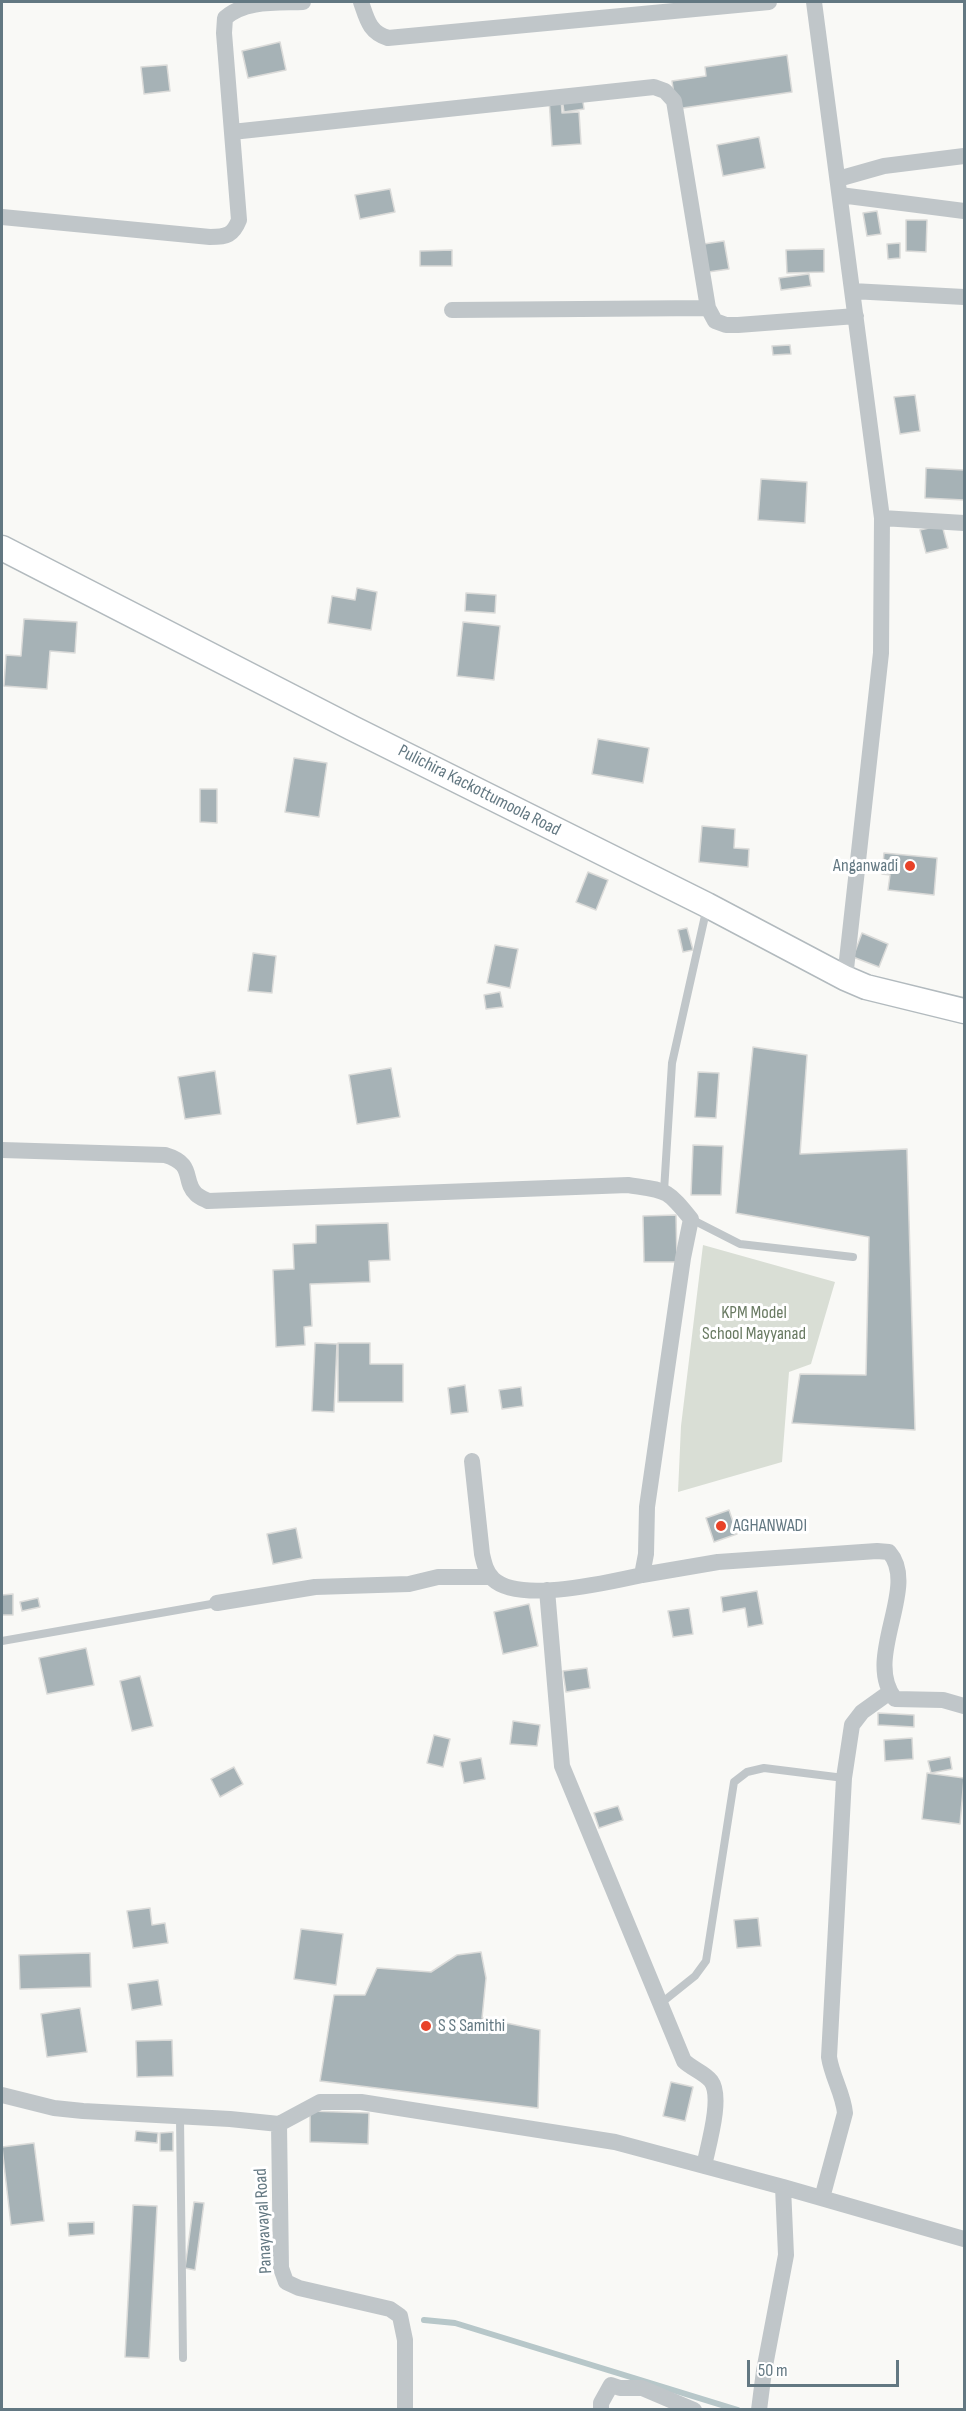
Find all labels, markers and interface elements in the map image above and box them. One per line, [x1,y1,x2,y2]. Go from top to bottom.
street label: Pulichira Kackottumoola Road [394,741,564,841]
place label: Anganwadi [833,855,898,877]
marker: Anganwadi [903,859,917,873]
park label: KPM Model School Mayyanad [702,1302,806,1344]
place label: AGHANWADI [733,1515,807,1537]
marker: AGHANWADI [714,1519,728,1533]
place label: S S Samithi [438,2015,505,2037]
marker: S S Samithi [419,2019,433,2033]
street label: Panayavayal Road [250,2168,278,2274]
scale bar [750,2348,902,2386]
text: 50 m [758,2360,788,2381]

